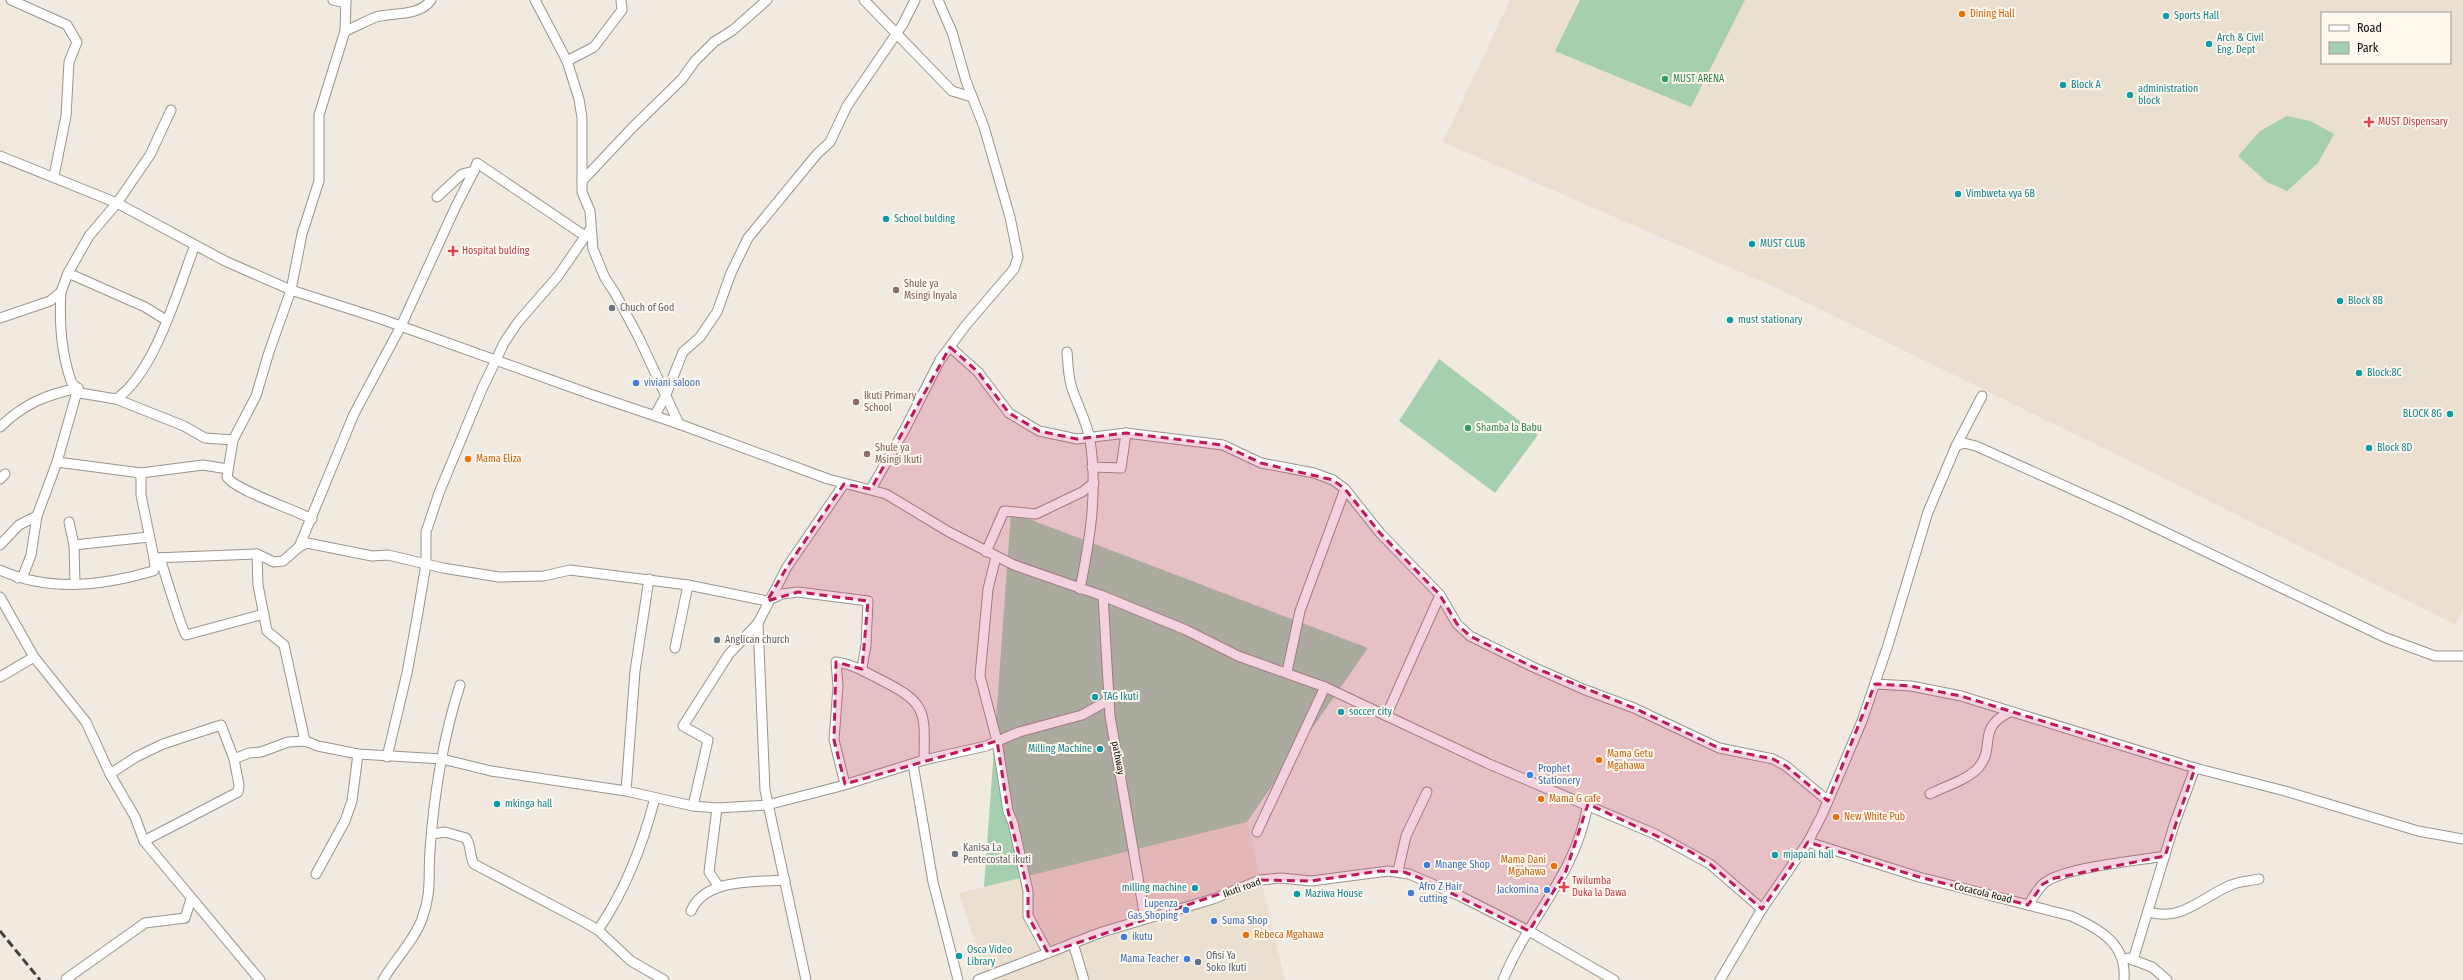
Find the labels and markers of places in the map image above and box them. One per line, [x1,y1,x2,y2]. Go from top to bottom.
place label: Dining Hall [1970,8,2015,20]
marker: Dining Hall [1957,9,1967,19]
place label: Sports Hall [2174,10,2219,22]
marker: Sports Hall [2161,11,2171,21]
place label: Arch & Civil Eng. Dept [2217,32,2264,56]
marker: Arch & Civil Eng. Dept [2204,39,2214,49]
place label: MUST ARENA [1673,73,1725,85]
marker: MUST ARENA [1660,74,1670,84]
place label: Block A [2071,79,2102,91]
marker: Block A [2058,80,2068,90]
place label: administration block [2138,83,2198,107]
marker: administration block [2125,90,2135,100]
marker: MUST Dispensary [2363,116,2375,128]
place label: MUST Dispensary [2378,116,2448,128]
place label: Vimbweta vya 6B [1966,188,2036,200]
marker: Vimbweta vya 6B [1953,189,1963,199]
place label: School bulding [894,213,955,225]
marker: School bulding [881,214,891,224]
place label: MUST CLUB [1760,238,1806,250]
marker: MUST CLUB [1747,239,1757,249]
marker: Hospital bulding [447,245,459,257]
place label: Hospital bulding [462,245,530,257]
place label: Shule ya Msingi Inyala [904,278,957,302]
marker: Shule ya Msingi Inyala [891,285,901,295]
place label: Block 8B [2348,295,2384,307]
marker: Block 8B [2335,296,2345,306]
place label: Chuch of God [620,302,674,314]
marker: Chuch of God [607,303,617,313]
place label: must stationary [1738,314,1803,326]
marker: must stationary [1725,315,1735,325]
place label: Block:8C [2367,367,2402,379]
marker: Block:8C [2354,368,2364,378]
place label: viviani saloon [644,377,700,389]
marker: viviani saloon [631,378,641,388]
place label: Ikuti Primary School [864,390,917,414]
marker: Ikuti Primary School [851,397,861,407]
place label: BLOCK 8G [2403,408,2442,420]
marker: BLOCK 8G [2445,409,2455,419]
place label: Shamba la Babu [1476,422,1542,434]
marker: Shamba la Babu [1463,423,1473,433]
place label: Shule ya Msingi Ikuti [875,442,922,466]
place label: Block 8D [2377,442,2413,454]
marker: Block 8D [2364,443,2374,453]
marker: Shule ya Msingi Ikuti [862,449,872,459]
place label: Mama Eliza [476,453,522,465]
marker: Mama Eliza [463,454,473,464]
place label: Anglican church [725,634,790,646]
marker: Anglican church [712,635,722,645]
place label: TAG Ikuti [1103,691,1139,703]
marker: TAG Ikuti [1090,692,1100,702]
place label: soccer city [1349,706,1393,718]
marker: soccer city [1336,707,1346,717]
place label: Milling Machine [1028,743,1092,755]
marker: Milling Machine [1095,744,1105,754]
place label: Mama Getu Mgahawa [1607,748,1653,772]
marker: Mama Getu Mgahawa [1594,755,1604,765]
place label: Prophet Stationery [1538,763,1581,787]
marker: Prophet Stationery [1525,770,1535,780]
place label: Mama G cafe [1549,793,1601,805]
marker: Mama G cafe [1536,794,1546,804]
place label: mkinga hall [505,798,553,810]
marker: mkinga hall [492,799,502,809]
place label: New White Pub [1844,811,1905,823]
marker: New White Pub [1831,812,1841,822]
place label: Kanisa La Pentecostal ikuti [963,842,1031,866]
marker: Kanisa La Pentecostal ikuti [950,849,960,859]
place label: mjapani hall [1783,849,1834,861]
marker: mjapani hall [1770,850,1780,860]
place label: Mama Dani Mgahawa [1501,854,1546,878]
place label: Mnange Shop [1435,859,1490,871]
marker: Mnange Shop [1422,860,1432,870]
marker: Mama Dani Mgahawa [1549,861,1559,871]
place label: Twilumba Duka la Dawa [1572,875,1627,899]
place label: Afro Z Hair cutting [1419,881,1463,905]
place label: milling machine [1122,882,1187,894]
marker: Twilumba Duka la Dawa [1559,882,1569,892]
marker: milling machine [1190,883,1200,893]
place label: Jackomina [1497,884,1539,896]
marker: Jackomina [1542,885,1552,895]
place label: Maziwa House [1305,888,1363,900]
marker: Afro Z Hair cutting [1406,888,1416,898]
marker: Maziwa House [1292,889,1302,899]
place label: Lupenza Gas Shoping [1128,898,1178,922]
marker: Lupenza Gas Shoping [1181,905,1191,915]
place label: Suma Shop [1222,915,1268,927]
marker: Suma Shop [1209,916,1219,926]
place label: Rebeca Mgahawa [1254,929,1324,941]
marker: Rebeca Mgahawa [1241,930,1251,940]
place label: ikutu [1132,931,1153,943]
marker: ikutu [1119,932,1129,942]
place label: Osca Video Library [967,944,1012,968]
place label: Ofisi Ya Soko Ikuti [1206,950,1247,974]
marker: Osca Video Library [954,951,964,961]
place label: Mama Teacher [1120,953,1180,965]
marker: Mama Teacher [1182,954,1192,964]
marker: Ofisi Ya Soko Ikuti [1193,957,1203,967]

